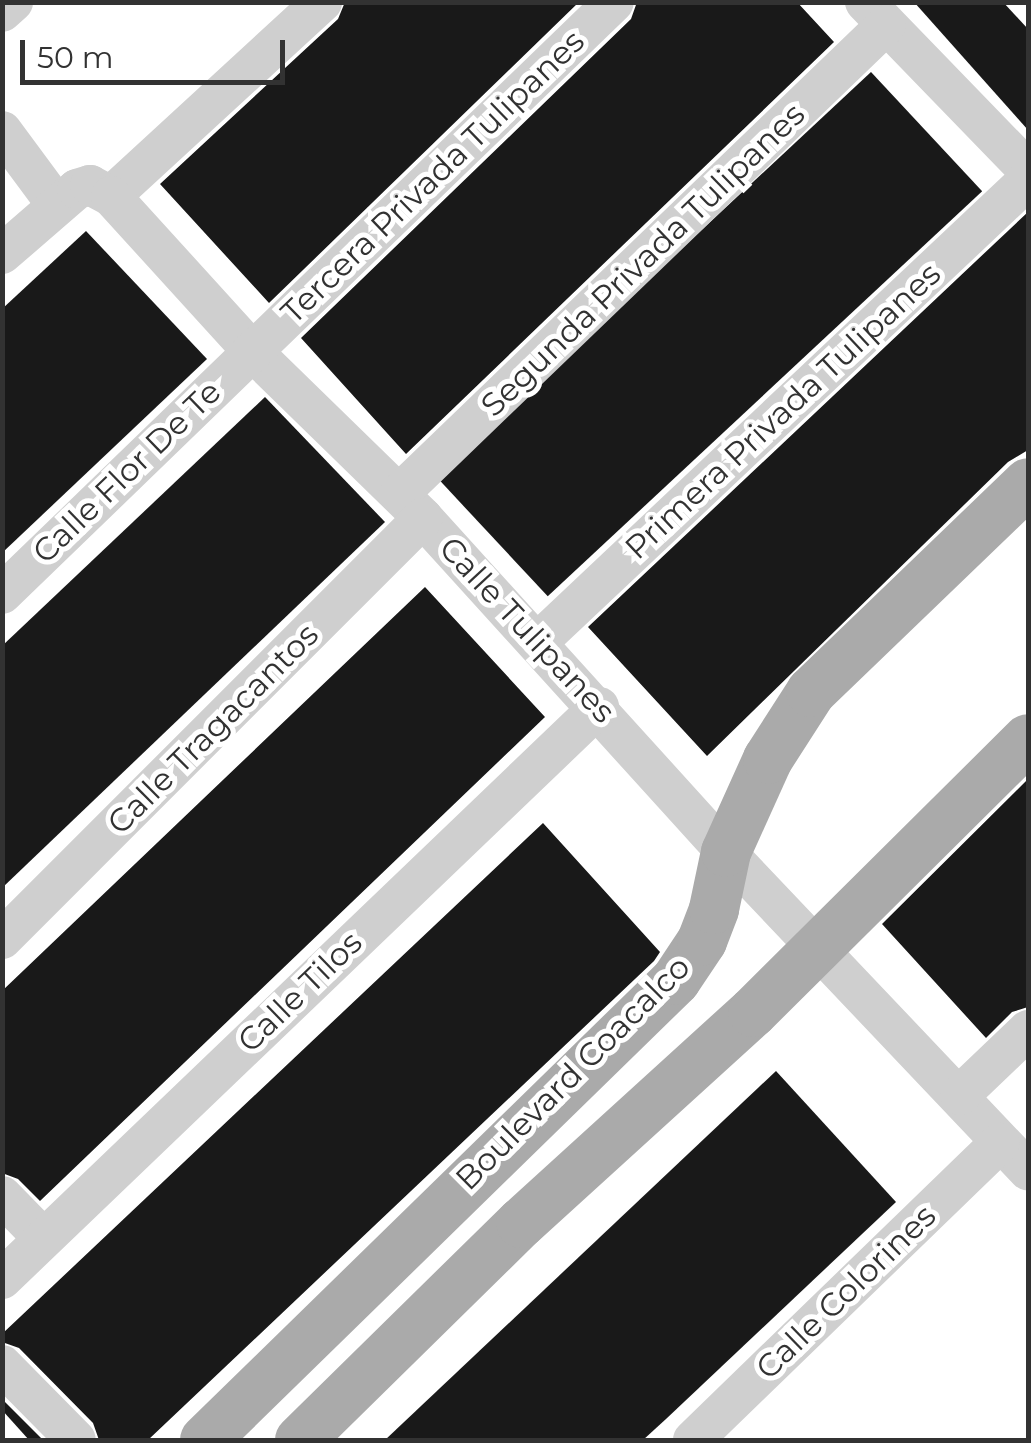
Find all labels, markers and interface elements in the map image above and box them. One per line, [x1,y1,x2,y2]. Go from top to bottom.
scale bar [25,20,290,82]
street label: Tercera Privada Tulipanes [274,22,592,332]
text: 50 m [37,39,114,76]
street label: Segunda Privada Tulipanes [473,95,813,425]
street label: Primera Privada Tulipanes [617,255,949,567]
street label: Calle Flor De Te [25,373,229,571]
street label: Calle Tulipanes [431,529,623,731]
street label: Calle Tragacantos [100,616,326,842]
street label: Calle Tilos [230,923,370,1061]
street label: Boulevard Coacalco [448,948,698,1198]
street label: Calle Colorines [748,1197,944,1387]

